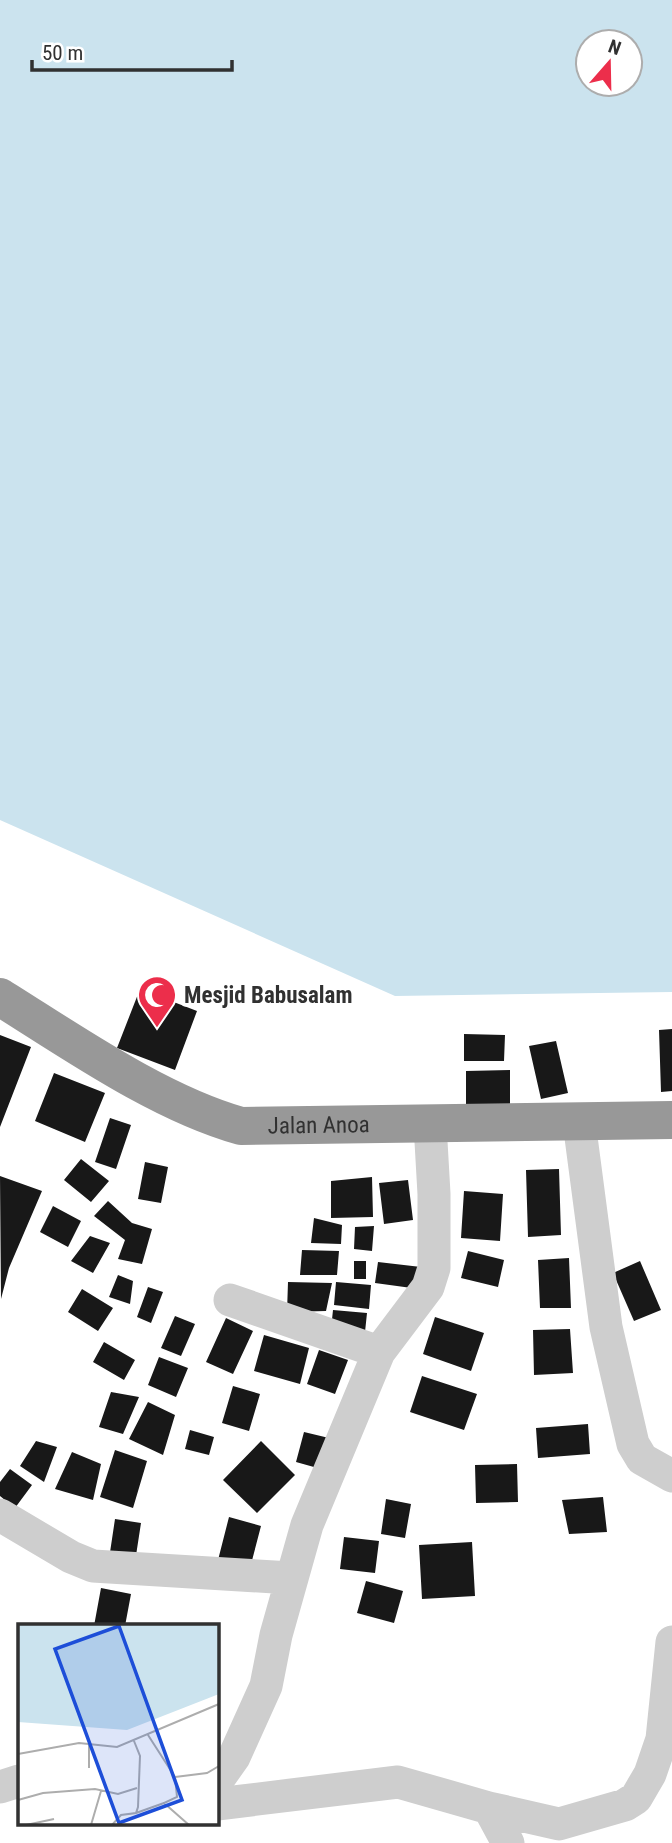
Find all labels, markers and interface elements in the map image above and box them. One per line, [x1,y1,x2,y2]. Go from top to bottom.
scale bar [32,28,231,72]
north arrow [574,28,644,98]
text: N [605,35,624,60]
text: 50 m [42,41,83,65]
mosque icon: Mesjid Babusalam [136,974,178,1029]
place label: Mesjid Babusalam [184,982,352,1009]
street label: Jalan Anoa [268,1111,370,1139]
inset map [18,1624,219,1826]

